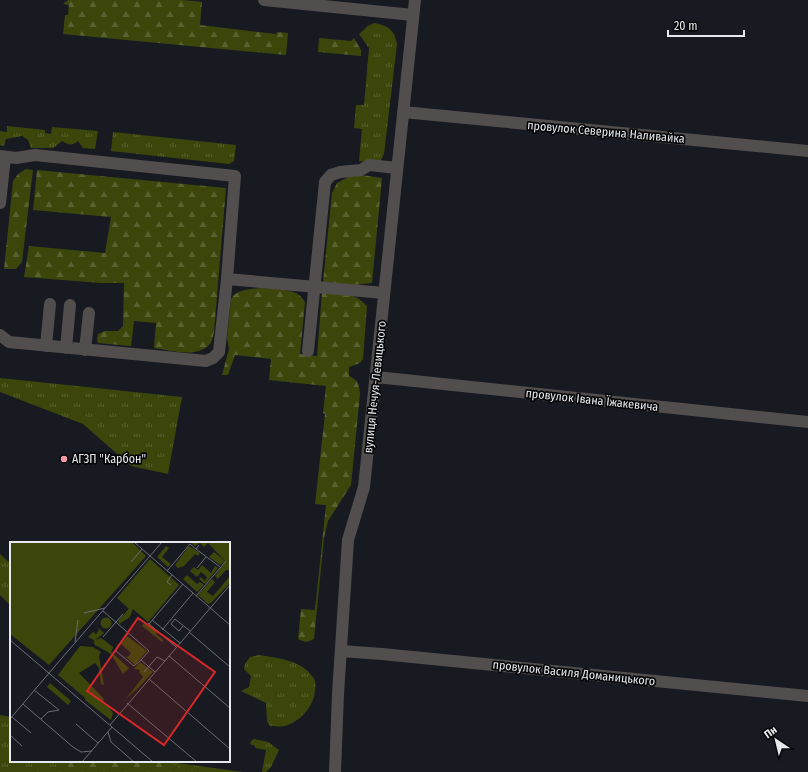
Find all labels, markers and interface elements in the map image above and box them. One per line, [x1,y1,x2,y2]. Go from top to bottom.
scale bar [668,12,744,38]
text: 20 m [674,19,698,33]
street label: провулок Северина Наливайка [527,118,685,146]
street label: вулиця Нечуя-Левицького [361,320,389,454]
street label: провулок Івана Їжакевича [525,385,659,414]
place label: АГЗП "Карбон" [72,452,146,466]
marker: АГЗП "Карбон" [59,454,69,464]
inset map [10,542,230,762]
street label: провулок Василя Доманицького [492,657,656,689]
north arrow [756,720,796,760]
text: Пн [762,723,780,741]

